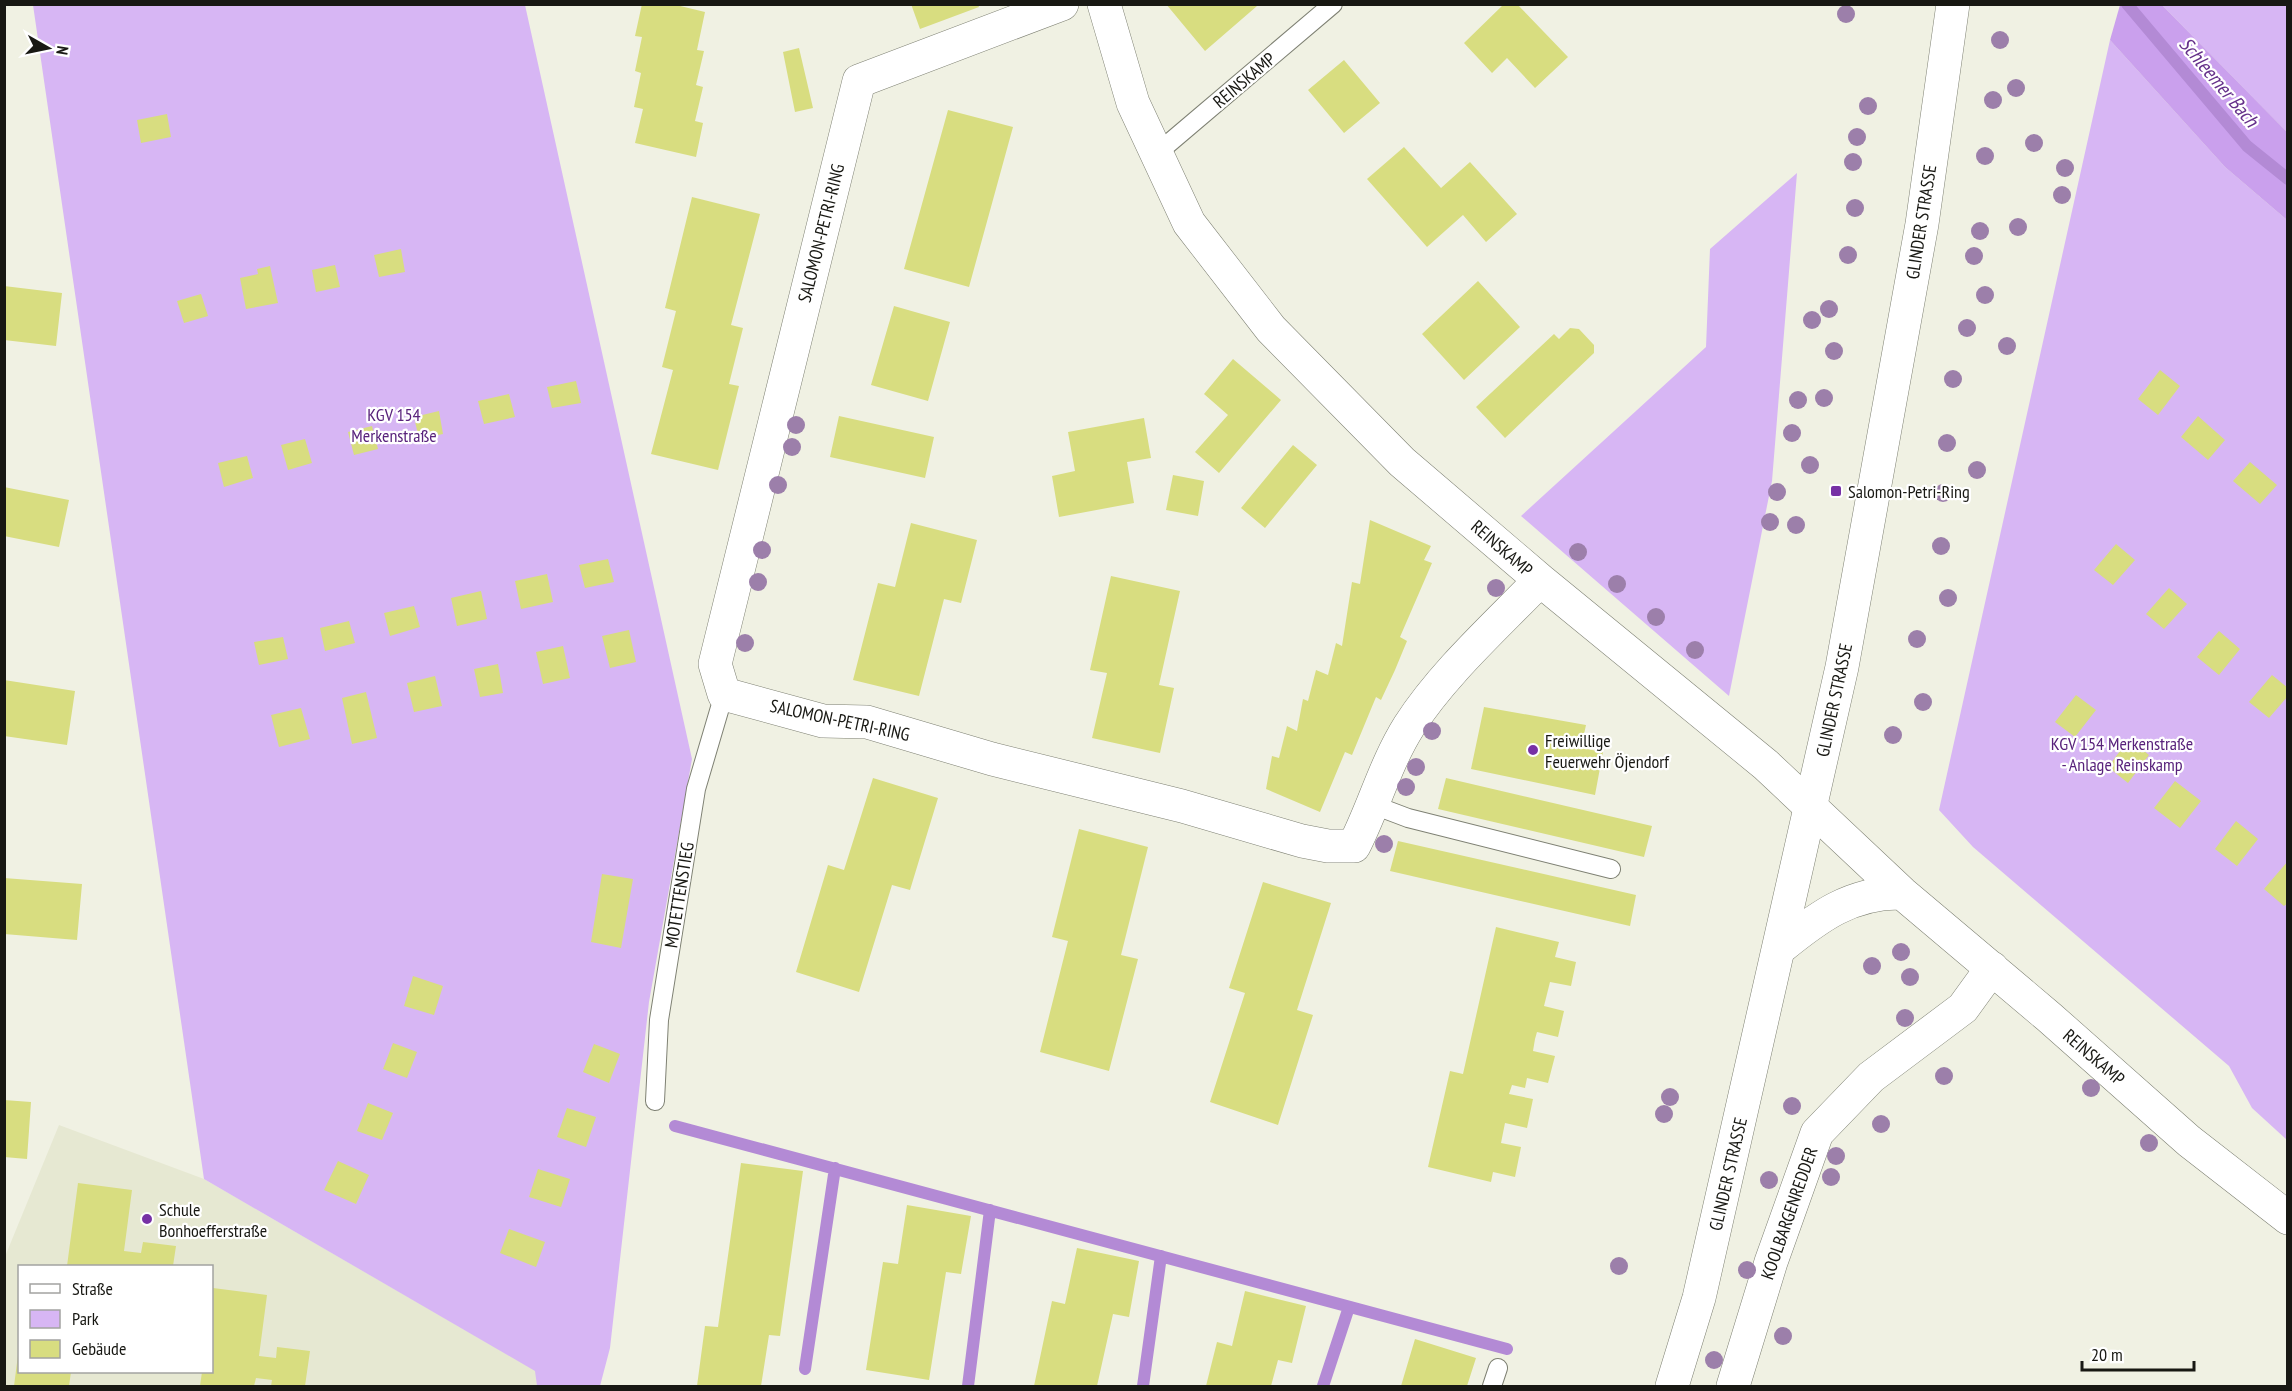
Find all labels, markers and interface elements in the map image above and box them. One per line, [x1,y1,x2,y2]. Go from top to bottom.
north arrow [18,18,78,78]
water label: Schleemer Bach [2174,32,2265,133]
text: N [52,45,73,56]
street label: REINSKAMP [1208,47,1280,113]
street label: SALOMON-PETRI-RING [793,161,849,305]
street label: GLINDER STRASSE [1901,163,1941,281]
park label: KGV 154 Merkenstraße [351,403,437,447]
place label: Salomon-Petri-Ring [1848,480,1970,503]
marker: Salomon-Petri-Ring [1829,484,1843,498]
street label: REINSKAMP [1466,515,1538,581]
street label: GLINDER STRASSE [1811,641,1857,759]
street label: SALOMON-PETRI-RING [768,694,912,746]
place label: Freiwillige Feuerwehr Öjendorf [1545,729,1670,773]
park label: KGV 154 Merkenstraße - Anlage Reinskamp [2051,732,2193,776]
marker: Freiwillige Feuerwehr Öjendorf [1526,743,1540,757]
street label: MOTETTENSTIEG [659,840,699,950]
street label: REINSKAMP [2058,1024,2130,1090]
street label: GLINDER STRASSE [1704,1115,1752,1233]
street label: KOOLBARGENREDDER [1756,1143,1823,1282]
place label: Schule Bonhoefferstraße [159,1198,267,1242]
marker: Schule Bonhoefferstraße [140,1212,154,1226]
legend [18,1265,213,1373]
text: Straße [72,1277,113,1300]
text: Park [72,1307,99,1330]
scale bar [2082,1334,2194,1372]
text: Gebäude [72,1337,126,1360]
text: 20 m [2091,1343,2123,1366]

